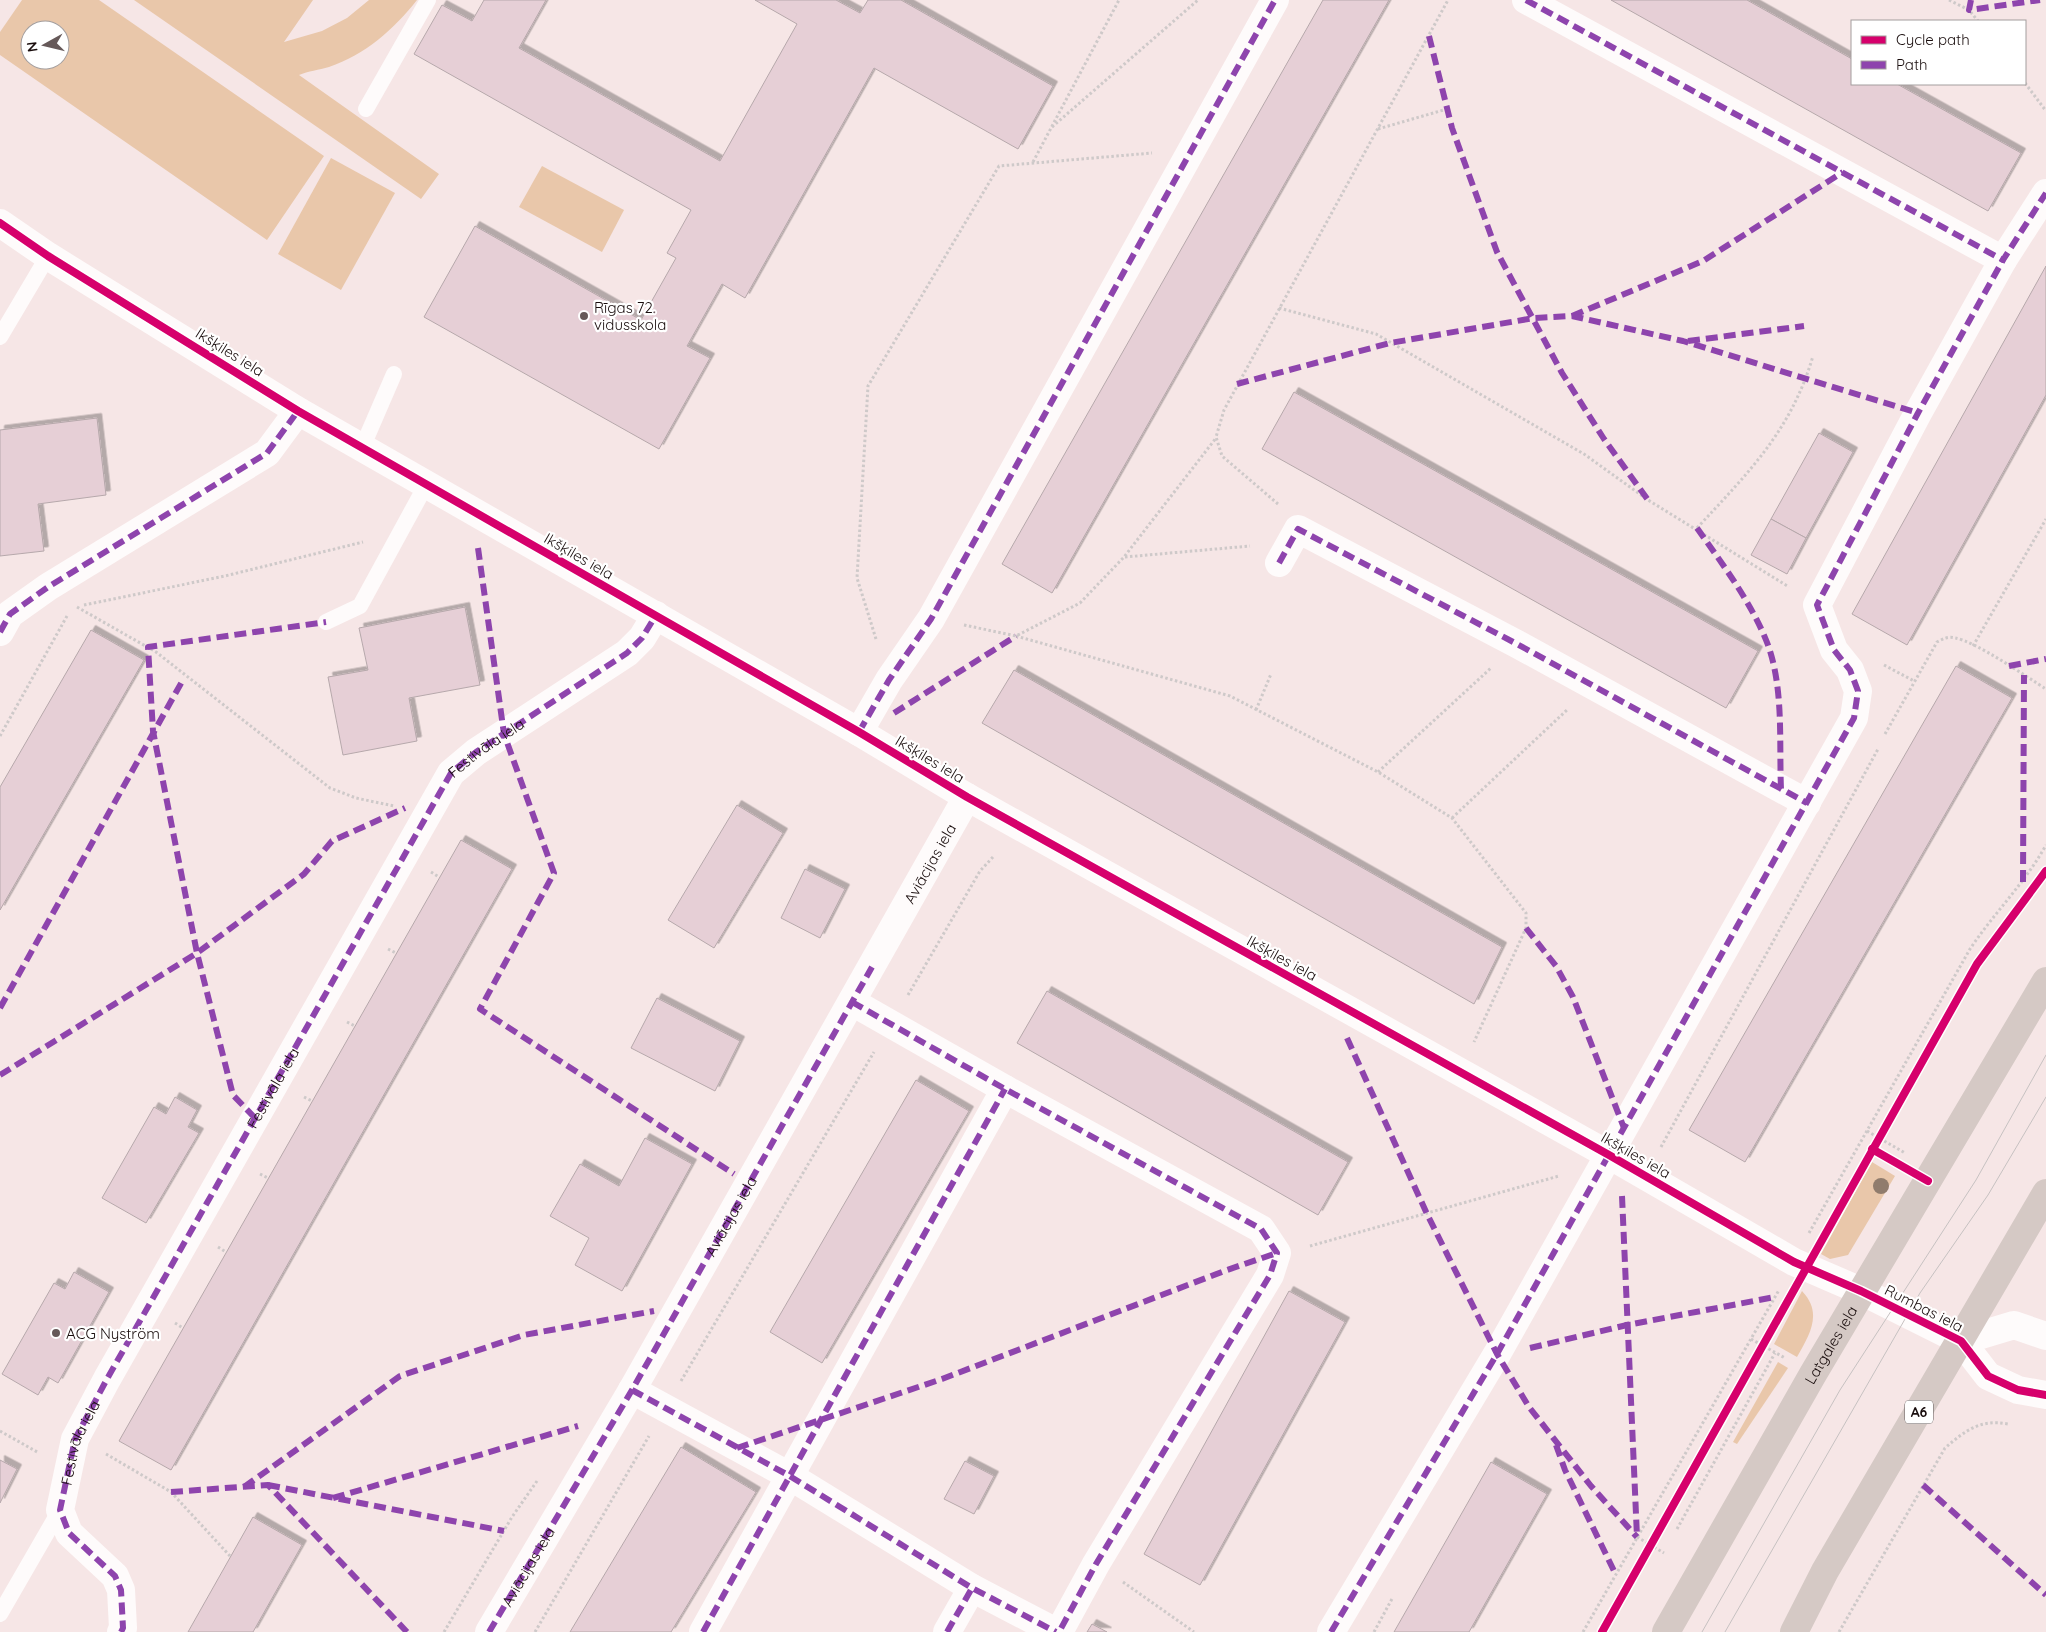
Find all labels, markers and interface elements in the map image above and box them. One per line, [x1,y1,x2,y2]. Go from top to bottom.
north arrow [20,20,70,70]
legend [1851,20,2026,85]
text: Cycle path [1896,30,1970,49]
text: N [22,40,42,53]
text: Path [1896,55,1928,74]
place label: Rīgas 72. vidusskola [594,298,666,334]
marker: Rīgas 72. vidusskola [578,310,590,322]
street label: Ikšķiles iela [192,323,268,381]
street label: Ikšķiles iela [541,528,617,584]
street label: Festivāla iela [443,714,528,781]
street label: Ikšķiles iela [892,731,968,787]
street label: Aviācijas iela [899,820,960,907]
street label: Ikšķiles iela [1244,931,1320,985]
street label: Festivāla iela [242,1044,303,1131]
street label: Ikšķiles iela [1598,1127,1674,1183]
street label: Aviācijas iela [700,1172,761,1259]
street label: Rumbas iela [1882,1280,1966,1336]
street label: Latgales iela [1800,1302,1861,1387]
place label: ACG Nyström [66,1324,160,1343]
marker: ACG Nyström [50,1327,62,1339]
street label: Festivāla iela [56,1397,104,1487]
road number: A6 [1905,1400,1933,1424]
street label: Aviācijas iela [497,1523,559,1610]

